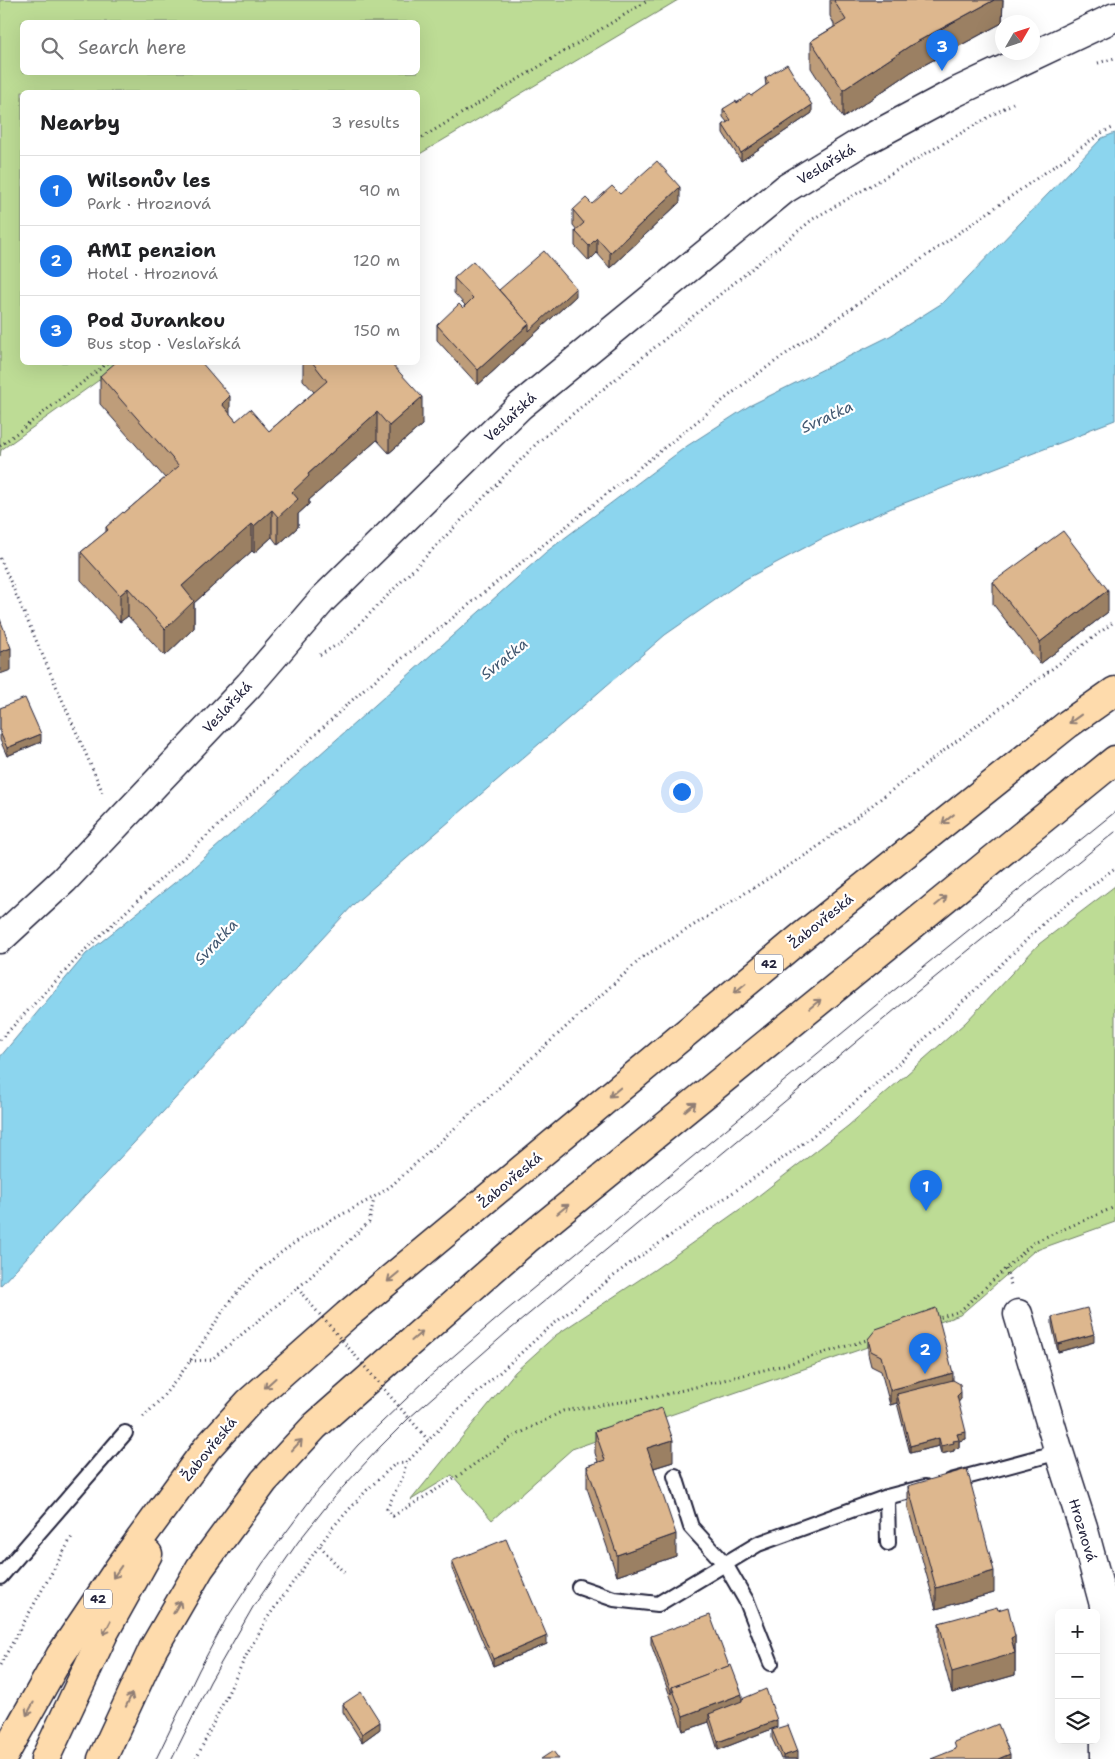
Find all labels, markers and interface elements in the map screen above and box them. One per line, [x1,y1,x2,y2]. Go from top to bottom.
north arrow [995,15,1040,60]
search box [20,20,420,75]
pin: 3 [926,30,958,71]
icon: search [38,34,66,62]
text: Search here [78,35,187,60]
text: Nearby [40,109,120,137]
text: 3 results [331,112,400,133]
street label: Veslařská [794,140,859,188]
text: Wilsonův les [87,168,210,193]
text: 1 [52,180,60,201]
text: 90 m [359,180,400,201]
text: Park · Hroznová [87,193,211,214]
text: AMI penzion [87,238,216,263]
text: 2 [50,250,62,271]
text: 120 m [353,250,400,271]
text: Hotel · Hroznová [87,263,218,284]
text: Pod Jurankou [87,308,225,333]
text: 3 [50,320,62,341]
text: 150 m [353,320,400,341]
text: Bus stop · Veslařská [87,333,241,354]
street label: Veslařská [480,388,540,446]
water label: Svratka [798,396,856,438]
water label: Svratka [476,634,532,684]
street label: Veslařská [198,677,256,737]
one-way arrow [1069,714,1083,724]
your location [669,779,695,805]
one-way arrow [941,814,954,825]
street label: Žabovřeská [785,889,857,952]
one-way arrow [934,895,947,906]
water label: Svratka [190,915,242,969]
road number: 42 [755,954,783,974]
one-way arrow [734,983,747,994]
one-way arrow [809,998,822,1010]
one-way arrow [609,1087,622,1098]
one-way arrow [683,1101,696,1113]
street label: Žabovřeská [475,1148,546,1212]
pin: 1 [910,1170,942,1211]
one-way arrow [557,1204,570,1215]
one-way arrow [387,1271,400,1282]
one-way arrow [410,1330,423,1342]
pin: 2 [909,1333,941,1374]
one-way arrow [264,1377,277,1389]
street label: Žabovřeská [178,1413,241,1485]
one-way arrow [291,1439,303,1452]
street label: Hroznová [1065,1496,1101,1564]
one-way arrow [111,1565,122,1579]
road number: 42 [84,1590,112,1608]
one-way arrow [173,1601,183,1615]
map controls [1055,1609,1100,1744]
button: + [1055,1609,1100,1654]
one-way arrow [102,1620,111,1635]
button: − [1055,1654,1100,1699]
one-way arrow [124,1693,134,1708]
button: layers [1055,1699,1100,1744]
one-way arrow [25,1702,35,1717]

